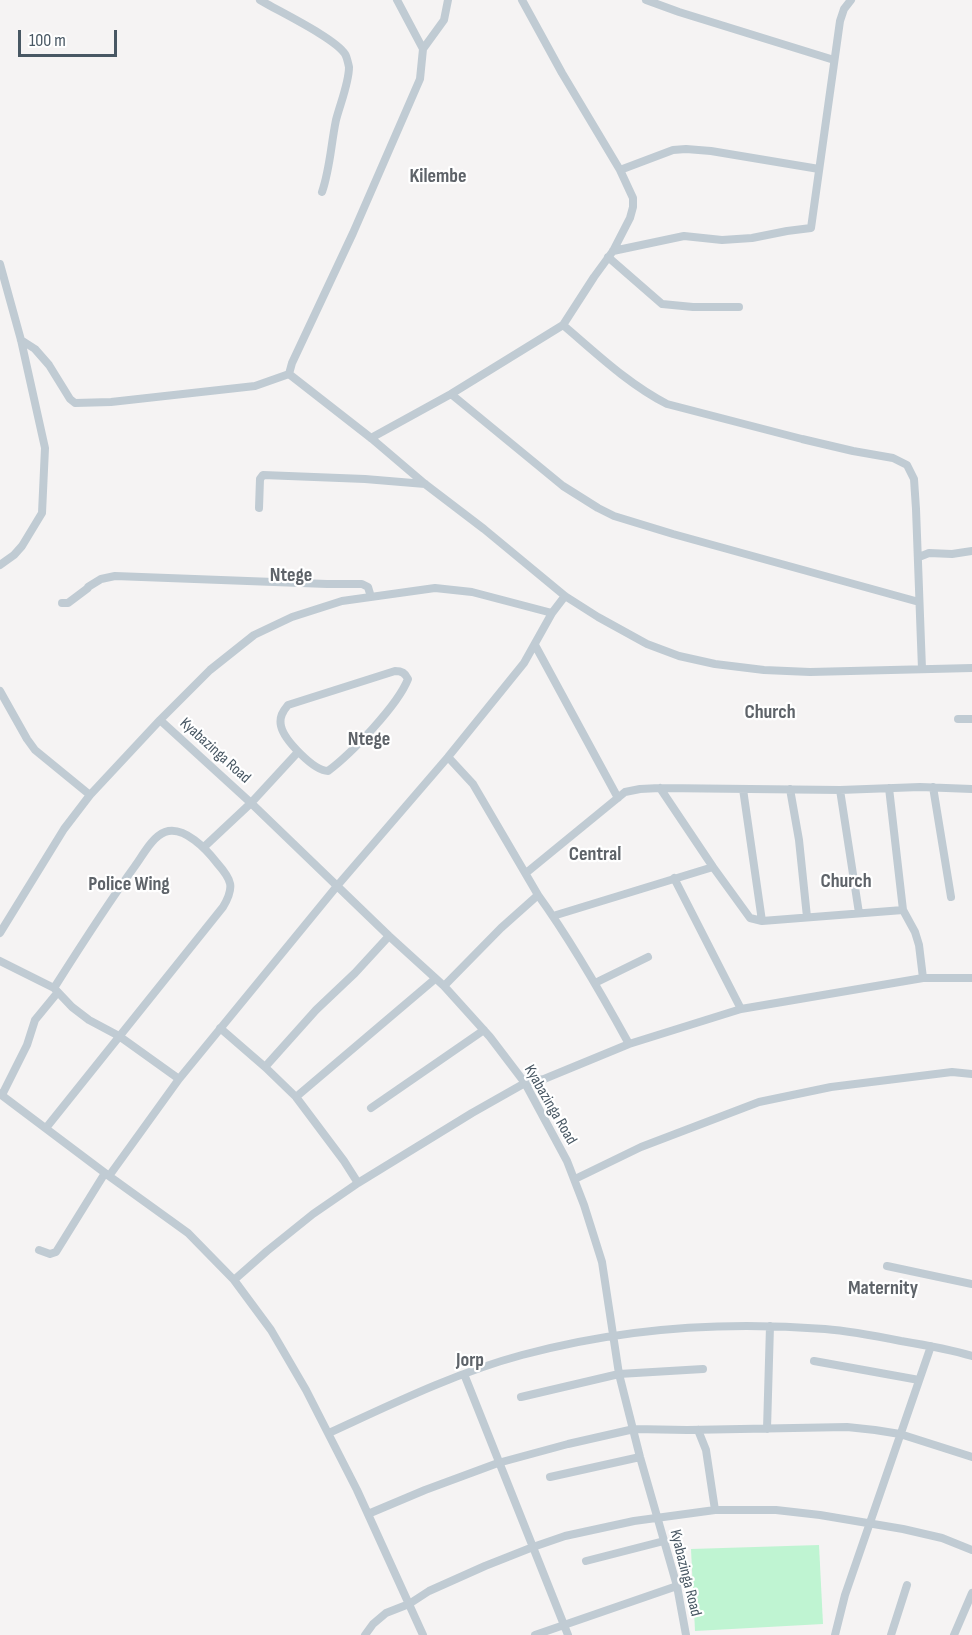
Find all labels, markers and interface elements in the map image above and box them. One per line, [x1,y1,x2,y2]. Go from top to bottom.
scale bar [21,18,120,56]
text: 100 m [29,30,66,51]
district label: Kilembe [410,165,466,189]
district label: Ntege [270,564,312,588]
district label: Church [744,701,796,725]
street label: Kyabazinga Road [176,714,254,788]
district label: Ntege [348,728,390,752]
district label: Central [569,843,621,867]
district label: Church [820,870,872,894]
district label: Police Wing [88,873,170,897]
street label: Kyabazinga Road [519,1062,581,1148]
district label: Maternity [848,1277,918,1301]
district label: Jorp [456,1349,484,1373]
street label: Kyabazinga Road [665,1528,705,1618]

